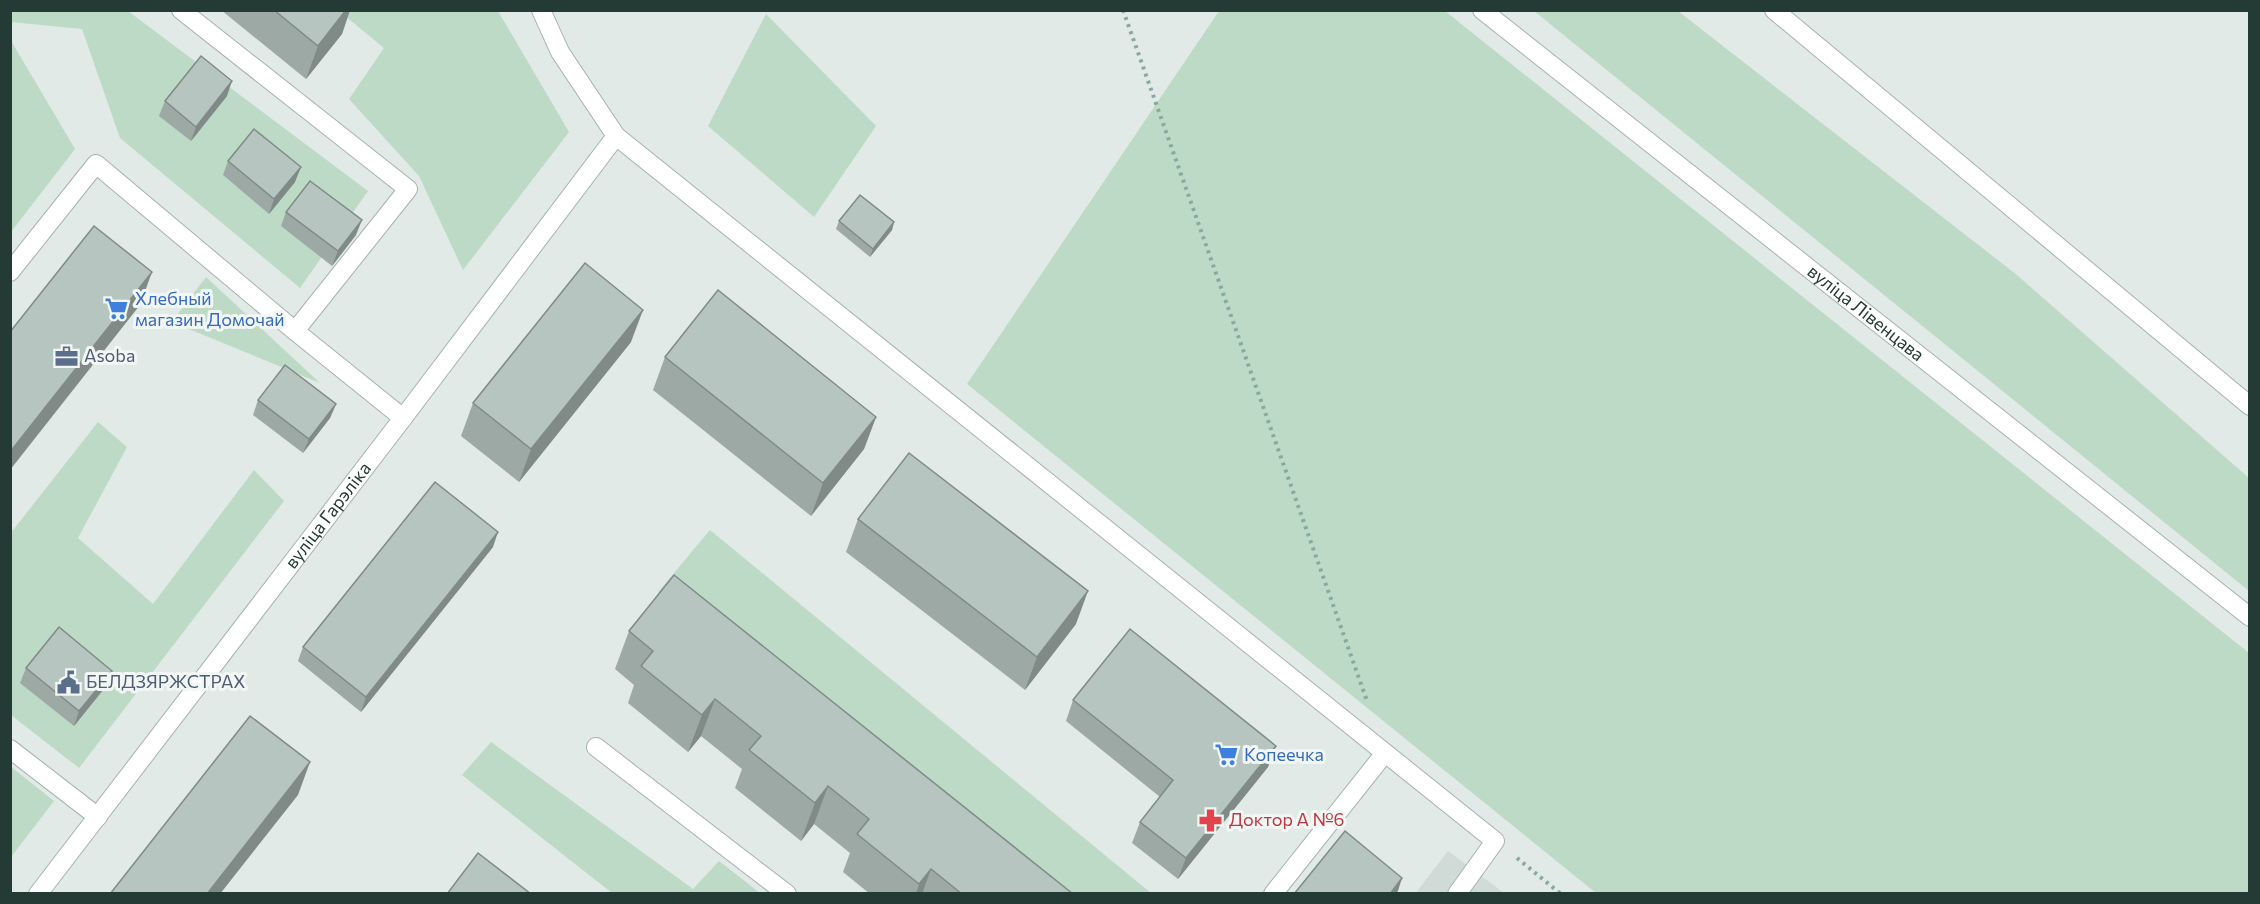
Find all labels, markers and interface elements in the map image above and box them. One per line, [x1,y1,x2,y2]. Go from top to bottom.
street label: вуліца Лівенцава [1803,260,1929,365]
place label: Хлебный магазин Домочай [135,287,285,330]
supermarket icon: Хлебный магазин Домочай [104,296,130,322]
office icon: Asoba [53,343,79,369]
place label: Asoba [84,344,135,366]
street label: вуліца Гарэліка [280,457,375,572]
public building icon: БЕЛДЗЯРЖСТРАХ [55,669,81,695]
place label: БЕЛДЗЯРЖСТРАХ [86,670,246,692]
supermarket icon: Копеечка [1213,742,1239,768]
place label: Копеечка [1244,743,1324,765]
pharmacy icon: Доктор А №6 [1198,807,1224,833]
place label: Доктор А №6 [1229,808,1344,830]

